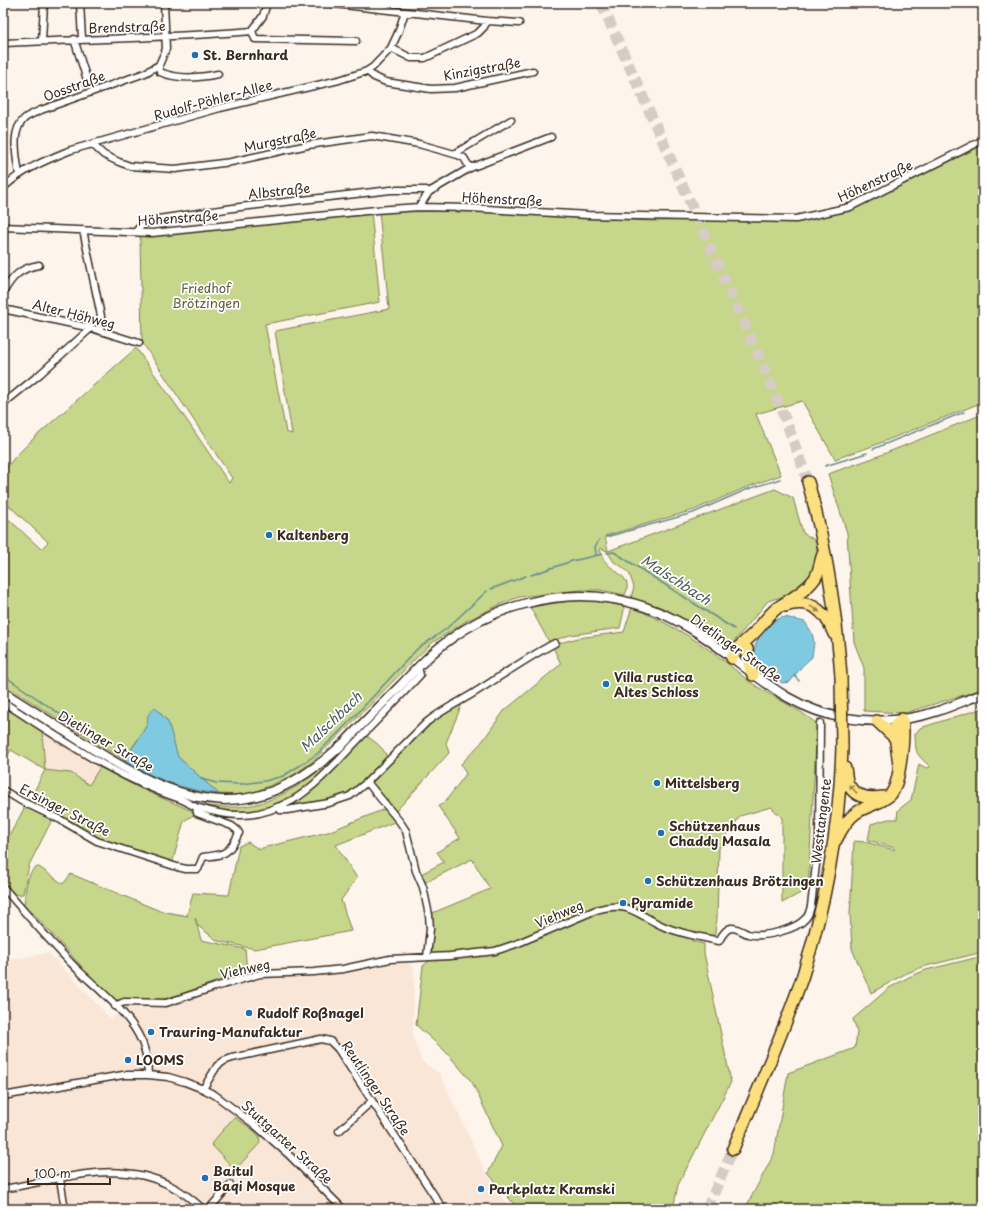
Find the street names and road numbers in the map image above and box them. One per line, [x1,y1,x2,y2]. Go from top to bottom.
street label: Brendstraße [88,16,166,37]
street label: Kinzigstraße [442,52,522,85]
street label: Oosstraße [40,66,107,105]
street label: Rudolf-Pöhler-Allee [151,75,274,125]
street label: Murgstraße [242,123,318,156]
street label: Höhenstraße [834,155,915,206]
street label: Albstraße [247,178,311,203]
street label: Höhenstraße [461,187,543,210]
street label: Höhenstraße [137,205,219,230]
street label: Alter Höhweg [31,294,118,333]
street label: Dietlinger Straße [687,609,786,686]
street label: Dietlinger Straße [55,706,158,776]
street label: Westtangente [806,777,835,865]
street label: Ersinger Straße [17,779,114,841]
street label: Viehweg [532,895,586,932]
street label: Viehweg [218,954,272,983]
street label: Reutlinger Straße [338,1037,415,1139]
street label: Stuttgarter Straße [237,1095,337,1188]

